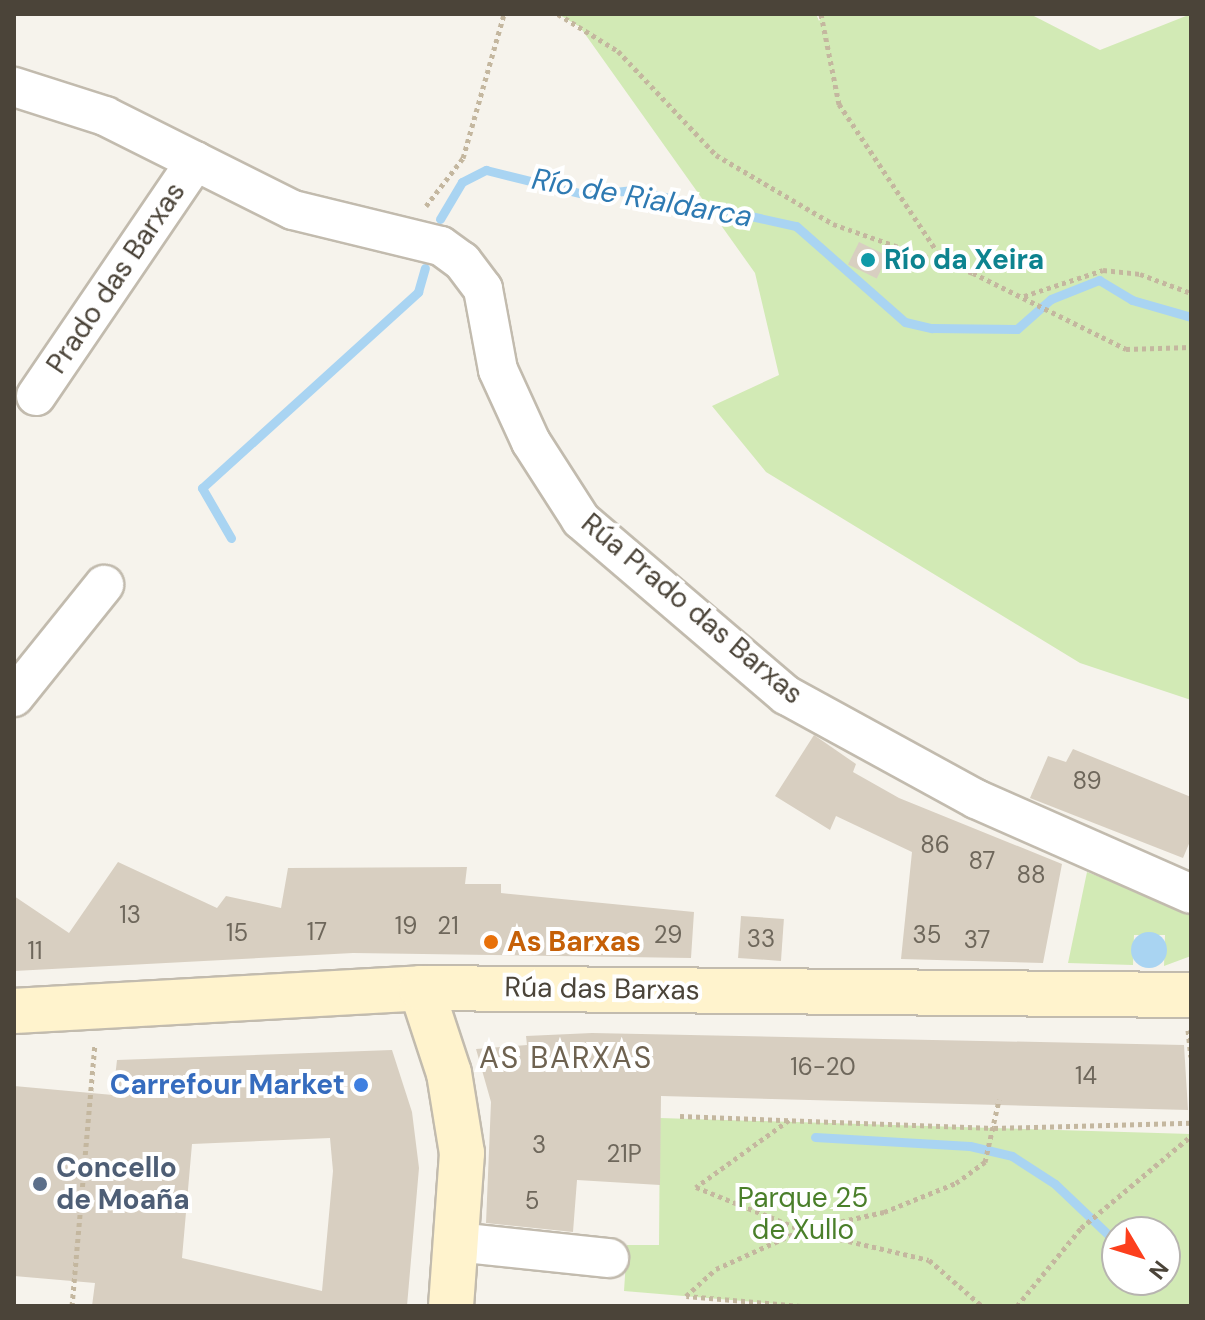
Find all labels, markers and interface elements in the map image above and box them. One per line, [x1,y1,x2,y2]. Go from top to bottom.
water label: Río de Rialdarca [529,161,755,235]
street label: Prado das Barxas [40,176,192,380]
place label: Río da Xeira [884,243,1044,277]
marker: Río da Xeira [859,251,877,269]
street label: Rúa Prado das Barxas [574,507,810,711]
house number: 89 [1073,767,1101,795]
house number: 86 [920,831,950,859]
house number: 87 [969,847,995,875]
house number: 88 [1016,861,1046,889]
house number: 13 [119,901,141,929]
house number: 19 [395,912,417,940]
house number: 21 [437,912,459,940]
house number: 17 [307,918,327,946]
house number: 15 [226,919,248,947]
house number: 29 [654,921,682,949]
house number: 35 [913,921,941,949]
place label: As Barxas [507,925,641,959]
house number: 33 [747,925,775,953]
house number: 37 [964,926,990,954]
marker: As Barxas [482,933,500,951]
house number: 11 [28,937,42,965]
street label: Rúa das Barxas [504,970,700,1008]
district label: AS BARXAS [479,1040,653,1076]
house number: 16-20 [790,1053,856,1081]
house number: 14 [1075,1062,1097,1090]
place label: Carrefour Market [110,1068,345,1102]
marker: Carrefour Market [352,1076,370,1094]
house number: 3 [532,1131,546,1159]
house number: 21P [606,1140,642,1168]
place label: Concello de Moaña [56,1151,190,1217]
marker: Concello de Moaña [31,1175,49,1193]
park label: Parque 25 de Xullo [738,1181,868,1247]
house number: 5 [525,1187,539,1215]
north arrow [1101,1216,1181,1296]
text: N [1142,1255,1175,1285]

